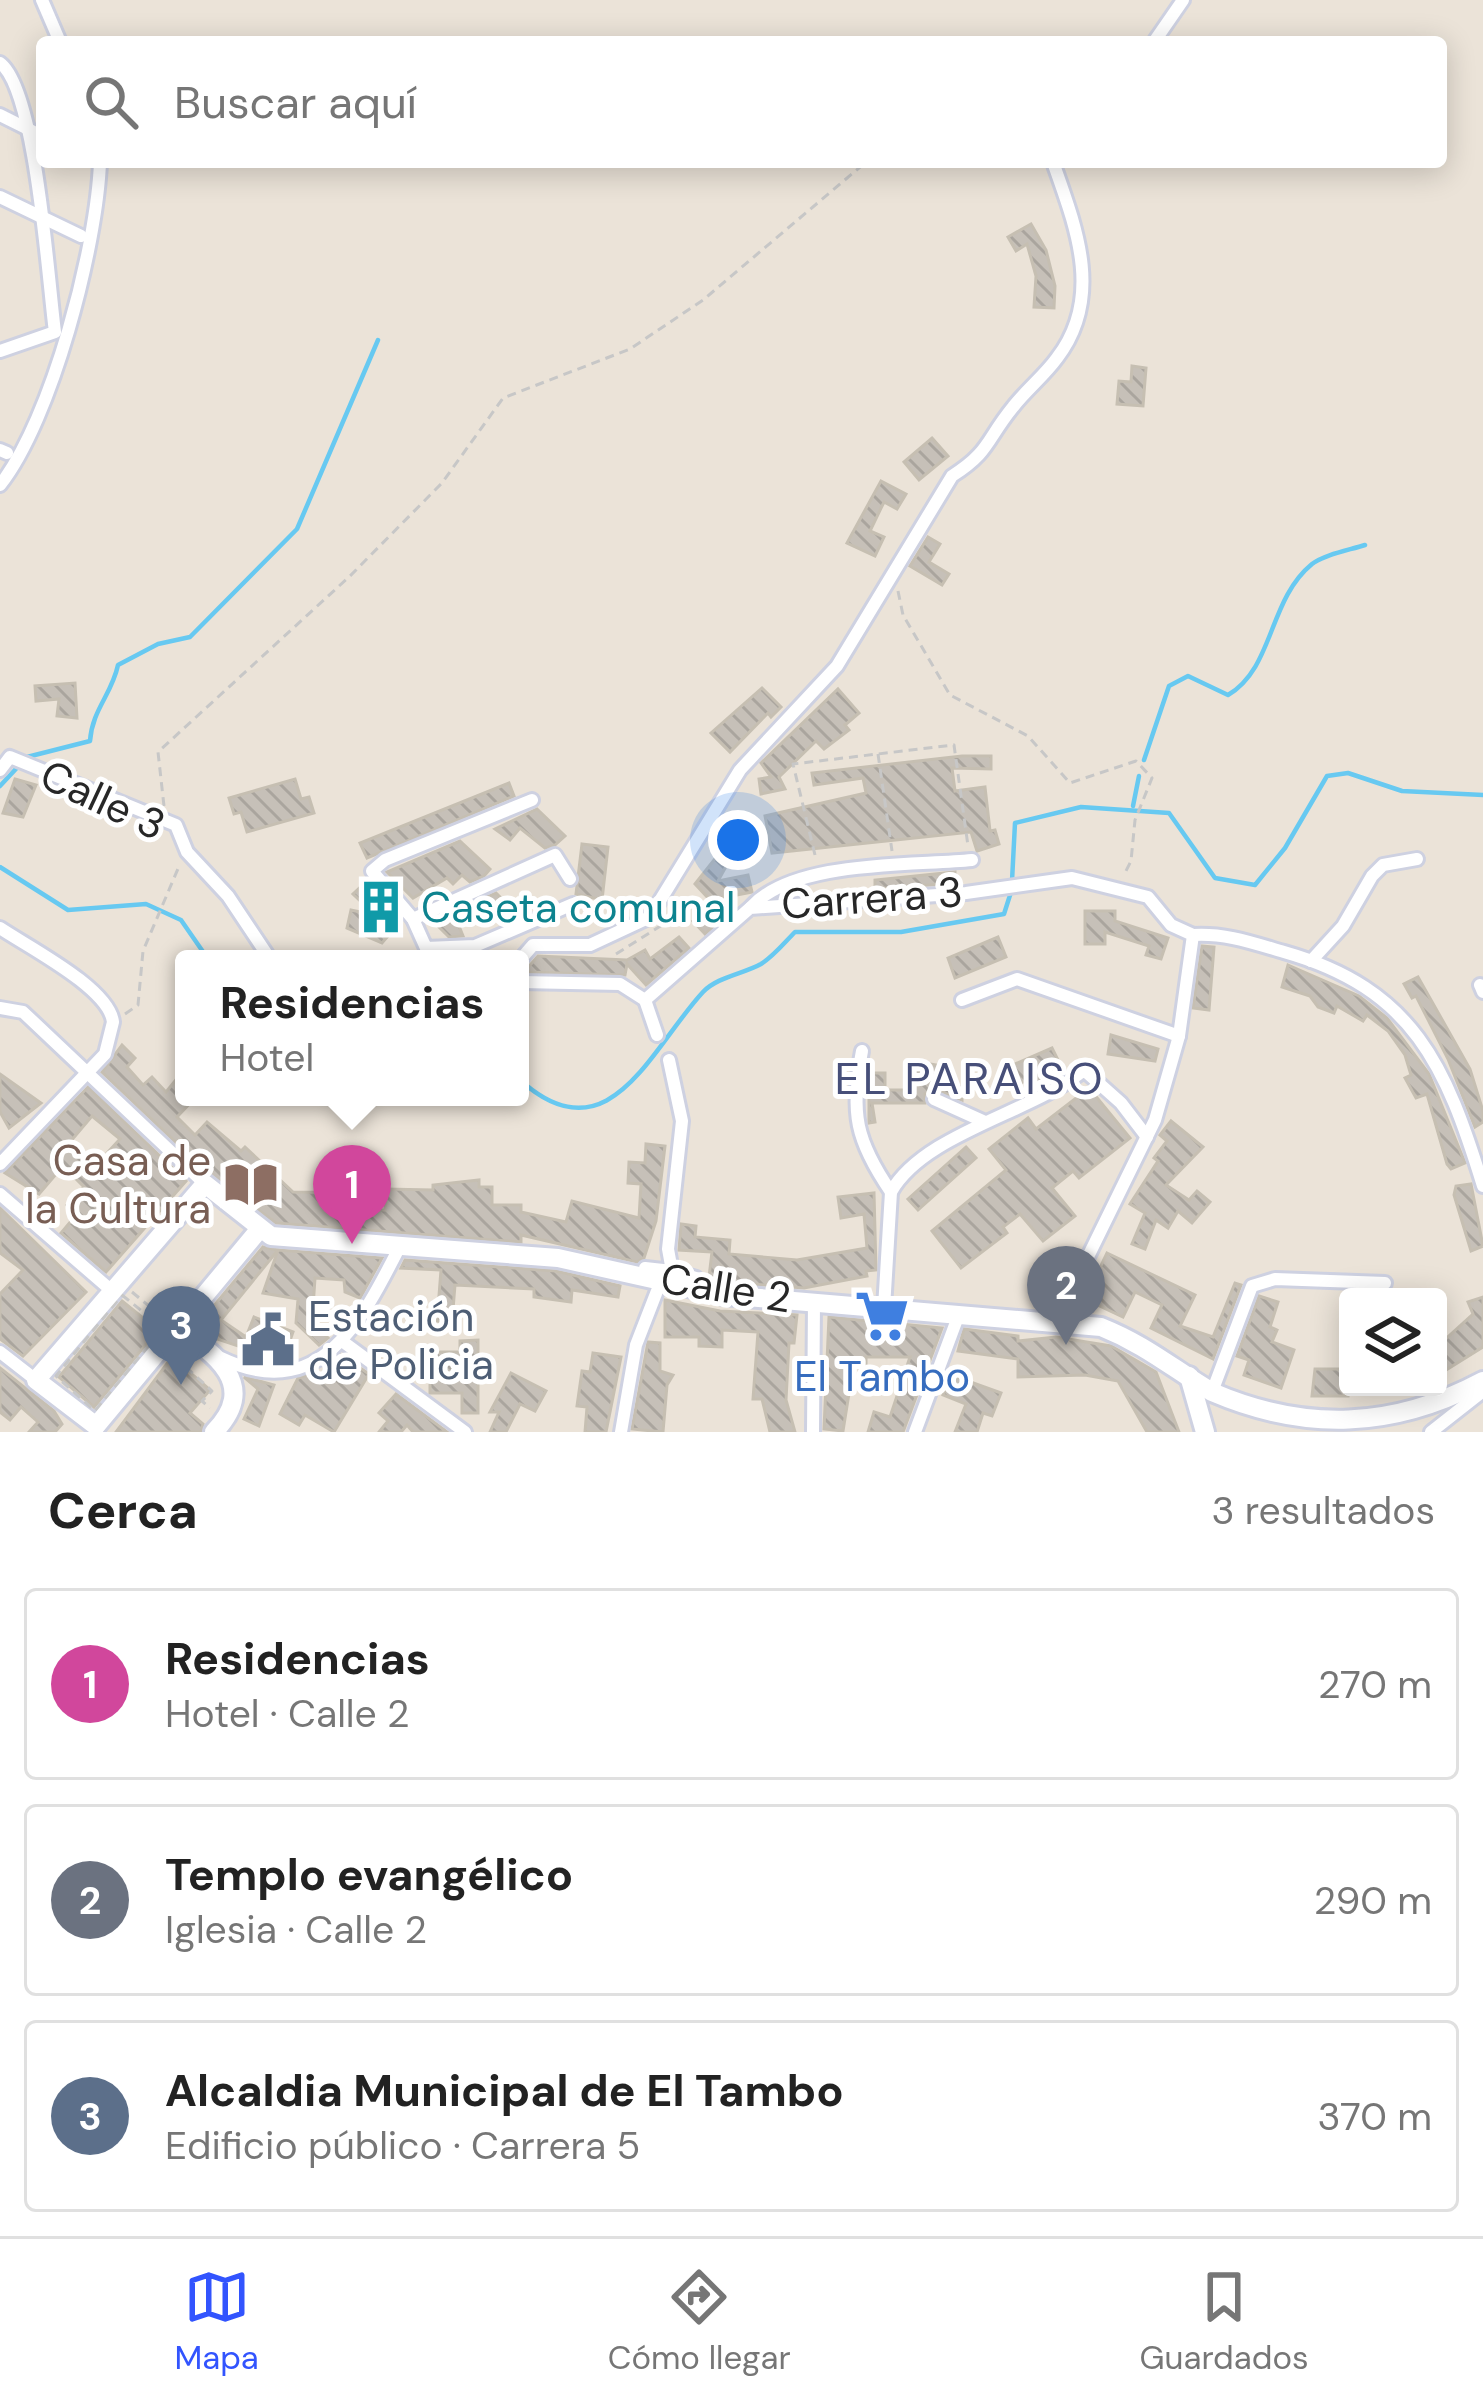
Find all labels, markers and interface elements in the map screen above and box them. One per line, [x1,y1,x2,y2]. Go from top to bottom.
search box [36,36,1447,168]
icon: search [78,69,144,135]
text: Buscar aquí [174,73,417,132]
street label: Calle 3 [32,747,174,853]
your location [708,810,768,870]
street label: Carrera 3 [780,864,964,932]
building icon: Caseta comunal [352,878,410,936]
place label: Caseta comunal [421,880,735,935]
popup [175,950,529,1106]
text: Residencias [220,973,484,1032]
text: Hotel [220,1032,314,1083]
district label: EL PARAISO [834,1049,1106,1108]
place label: Casa de la Cultura [25,1133,211,1236]
pin: 1 [313,1145,391,1244]
library icon: Casa de la Cultura [222,1155,280,1213]
pin: 2 [1027,1246,1105,1345]
street label: Calle 2 [657,1251,795,1325]
pin: 3 [142,1286,220,1385]
supermarket icon: El Tambo [853,1287,911,1345]
map controls [1339,1288,1447,1396]
button: layers [1339,1288,1447,1396]
place label: Estación de Policia [308,1289,494,1392]
public building icon: Estación de Policia [239,1311,297,1369]
place label: El Tambo [794,1349,970,1404]
text: Cerca [48,1477,198,1544]
text: 3 resultados [1211,1485,1435,1536]
text: Residencias [165,1629,430,1688]
text: 1 [83,1659,97,1710]
text: 270 m [1318,1659,1432,1710]
text: Hotel · Calle 2 [165,1688,410,1739]
text: Templo evangélico [165,1845,573,1904]
text: 2 [79,1875,101,1926]
text: 290 m [1314,1875,1432,1926]
text: Iglesia · Calle 2 [165,1904,427,1955]
text: Alcaldia Municipal de El Tambo [165,2061,844,2120]
text: 3 [78,2091,102,2142]
text: 370 m [1318,2091,1432,2142]
text: Edificio público · Carrera 5 [165,2120,640,2171]
tab: Mapa [174,2264,259,2379]
tab: Cómo llegar [608,2264,791,2379]
tab: Guardados [1140,2264,1309,2379]

